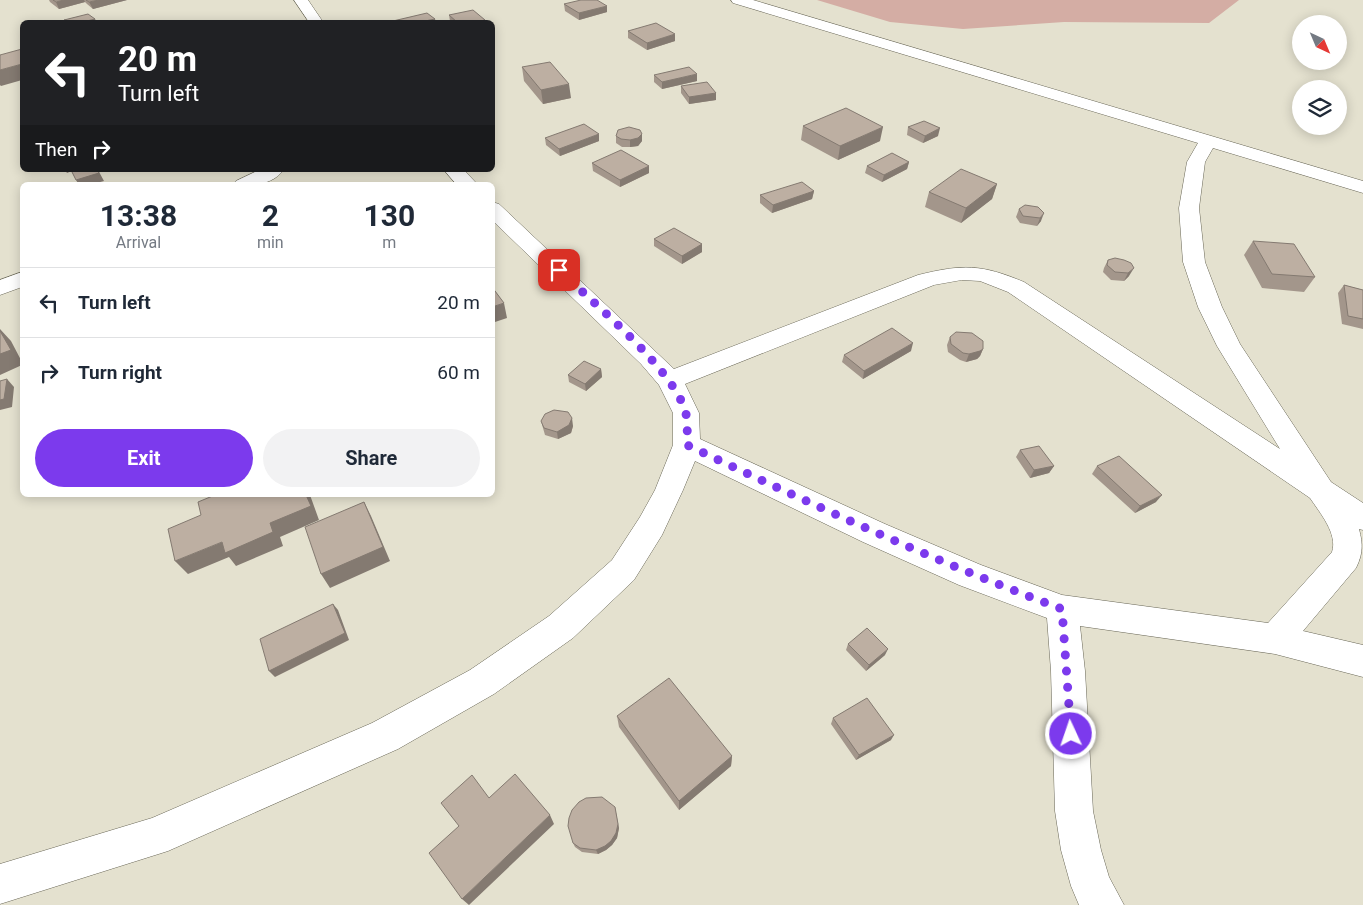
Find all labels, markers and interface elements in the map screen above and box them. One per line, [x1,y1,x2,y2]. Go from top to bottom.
north arrow [1292,15,1348,70]
map controls [1292,15,1347,135]
text: 20 m [118,39,197,80]
icon: left [35,40,100,105]
button: layers [1292,80,1347,135]
text: Turn left [118,81,199,106]
icon: right [87,135,115,163]
text: Then [35,138,77,161]
text: 13:38 [100,198,177,233]
text: 2 [262,198,279,233]
text: 130 [364,198,415,233]
text: Arrival [116,233,161,252]
text: min [257,233,284,252]
text: m [382,233,396,252]
pin [538,249,580,291]
icon: arrive [545,256,573,284]
icon: left [35,289,63,317]
text: Turn left [78,291,151,314]
text: 20 m [437,291,480,314]
icon: right [35,359,63,387]
text: Turn right [78,361,162,384]
text: 60 m [437,361,480,384]
button: Exit [35,429,253,487]
button: Share [263,429,480,487]
position arrow [1044,707,1096,759]

